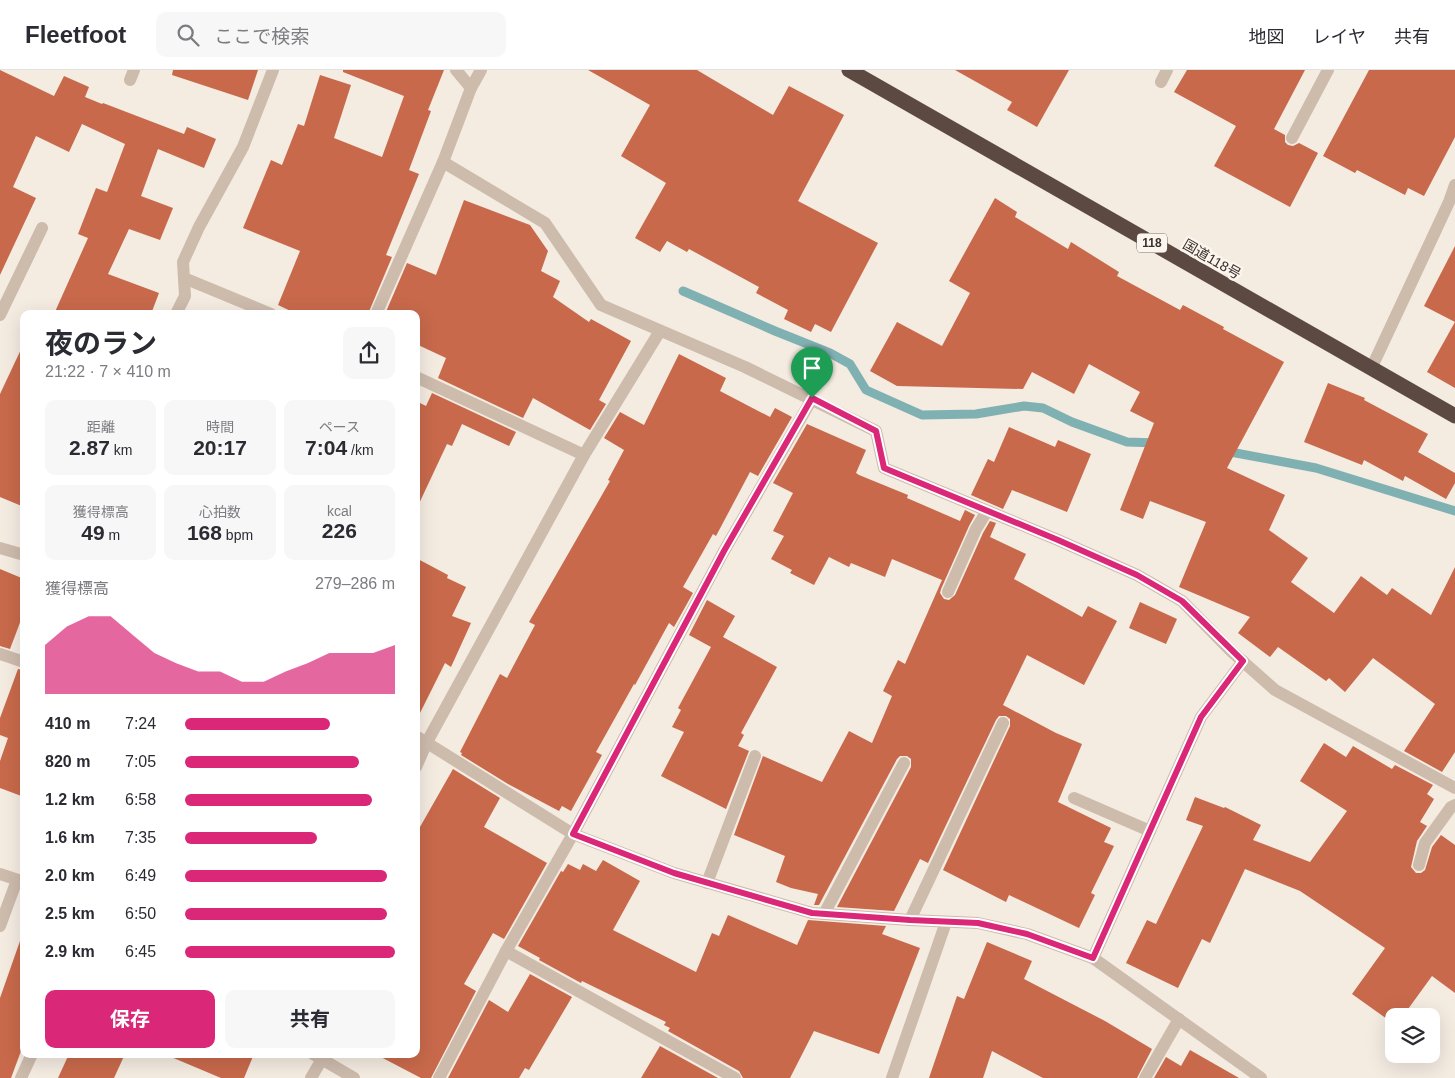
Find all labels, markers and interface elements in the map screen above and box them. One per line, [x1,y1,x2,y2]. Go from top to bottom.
search box [156,12,506,57]
text: Fleetfoot [25,21,126,48]
icon: search [174,21,202,49]
text: ここで検索 [214,26,309,47]
text: 地図 [1249,27,1285,47]
text: レイヤ [1313,27,1366,47]
text: 共有 [1394,27,1430,47]
road number: 118 [1137,234,1167,252]
street label: 国道118号 [1180,236,1244,282]
button: share [343,327,395,379]
text: 夜のラン [45,328,157,359]
pin [791,347,833,398]
icon: arrive [798,354,826,382]
text: 21:22 · 7 × 410 m [45,363,171,380]
text: 距離 [87,419,115,435]
text: 時間 [206,419,234,435]
text: ペース [319,419,360,435]
text: 2.87 [69,436,110,459]
text: 20:17 [193,436,247,459]
text: 7:04 [305,436,347,459]
text: km [110,442,132,458]
text: /km [347,442,374,458]
text: kcal [327,503,352,519]
text: 獲得標高 [73,504,129,520]
text: 心拍数 [199,504,241,520]
text: 226 [322,519,357,542]
text: 49 [81,521,105,544]
text: 168 [187,521,222,544]
text: m [105,527,120,543]
text: bpm [222,527,253,543]
text: 279–286 m [315,575,395,592]
text: 獲得標高 [45,580,109,597]
text: 410 m [45,715,90,732]
text: 7:24 [125,715,156,732]
text: 820 m [45,753,90,770]
text: 7:05 [125,753,156,770]
text: 1.2 km [45,791,95,808]
text: 6:58 [125,791,156,808]
text: 1.6 km [45,829,95,846]
text: 7:35 [125,829,156,846]
text: 2.0 km [45,867,95,884]
text: 6:49 [125,867,156,884]
text: 2.5 km [45,905,95,922]
text: 6:50 [125,905,156,922]
text: 2.9 km [45,943,95,960]
text: 6:45 [125,943,156,960]
button: 保存 [45,990,215,1048]
button: 共有 [225,990,395,1048]
map controls [1385,1008,1440,1063]
button: layers [1385,1008,1440,1063]

